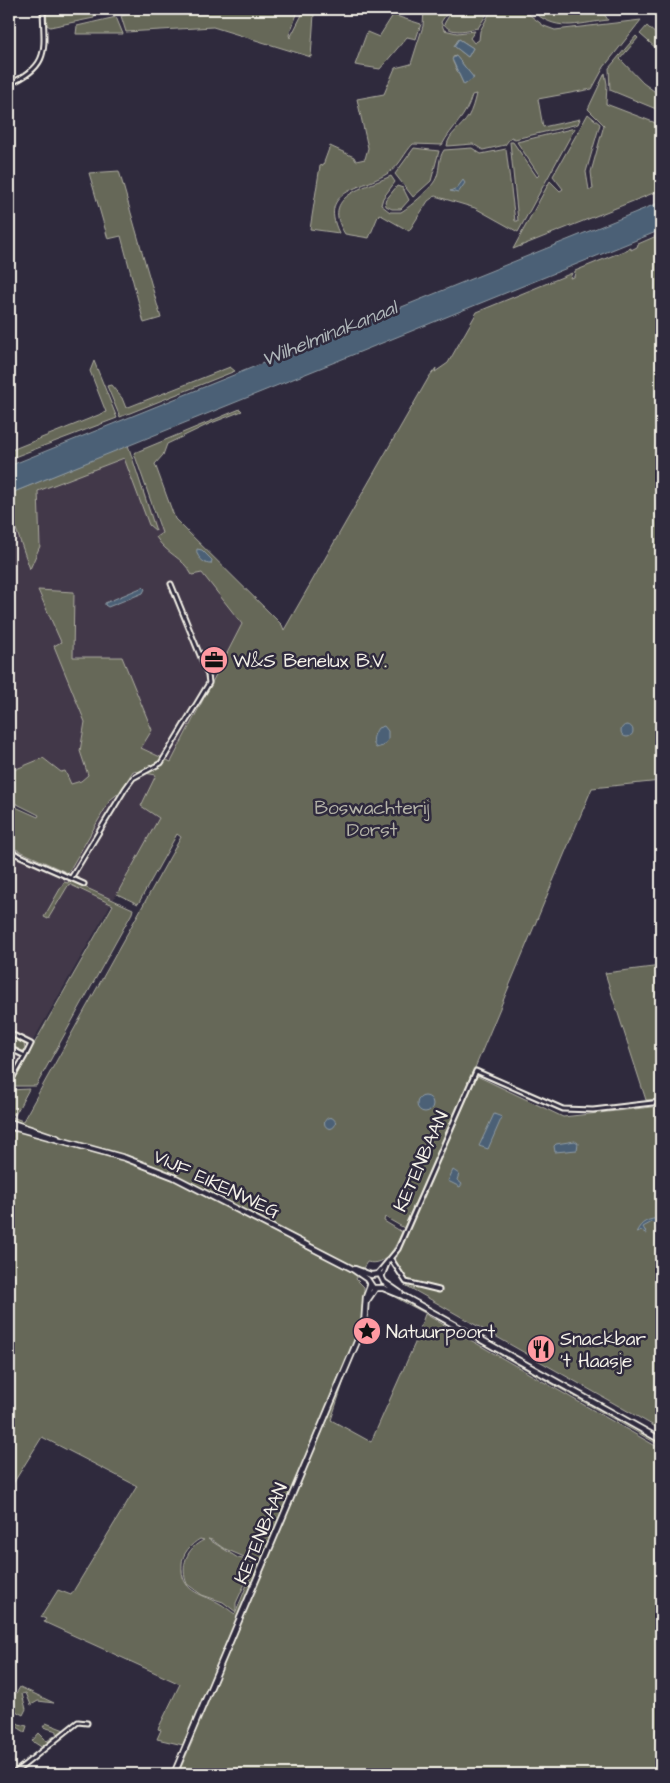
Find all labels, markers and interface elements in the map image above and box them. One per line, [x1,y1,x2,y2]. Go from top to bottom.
water label: Wilhelminakanaal [258,293,404,374]
office icon: W&S Benelux B.V. [199,645,229,675]
place label: W&S Benelux B.V. [233,648,387,675]
park label: Boswachterij Dorst [315,795,430,844]
street label: KETENBAAN [387,1107,456,1216]
street label: VIJF EIKENWEG [149,1143,284,1225]
place icon: Natuurpoort [352,1316,382,1346]
place label: Natuurpoort [386,1319,495,1346]
place label: Snackbar 't Haasje [560,1326,646,1375]
restaurant icon: Snackbar 't Haasje [526,1334,556,1364]
street label: KETENBAAN [228,1479,295,1588]

